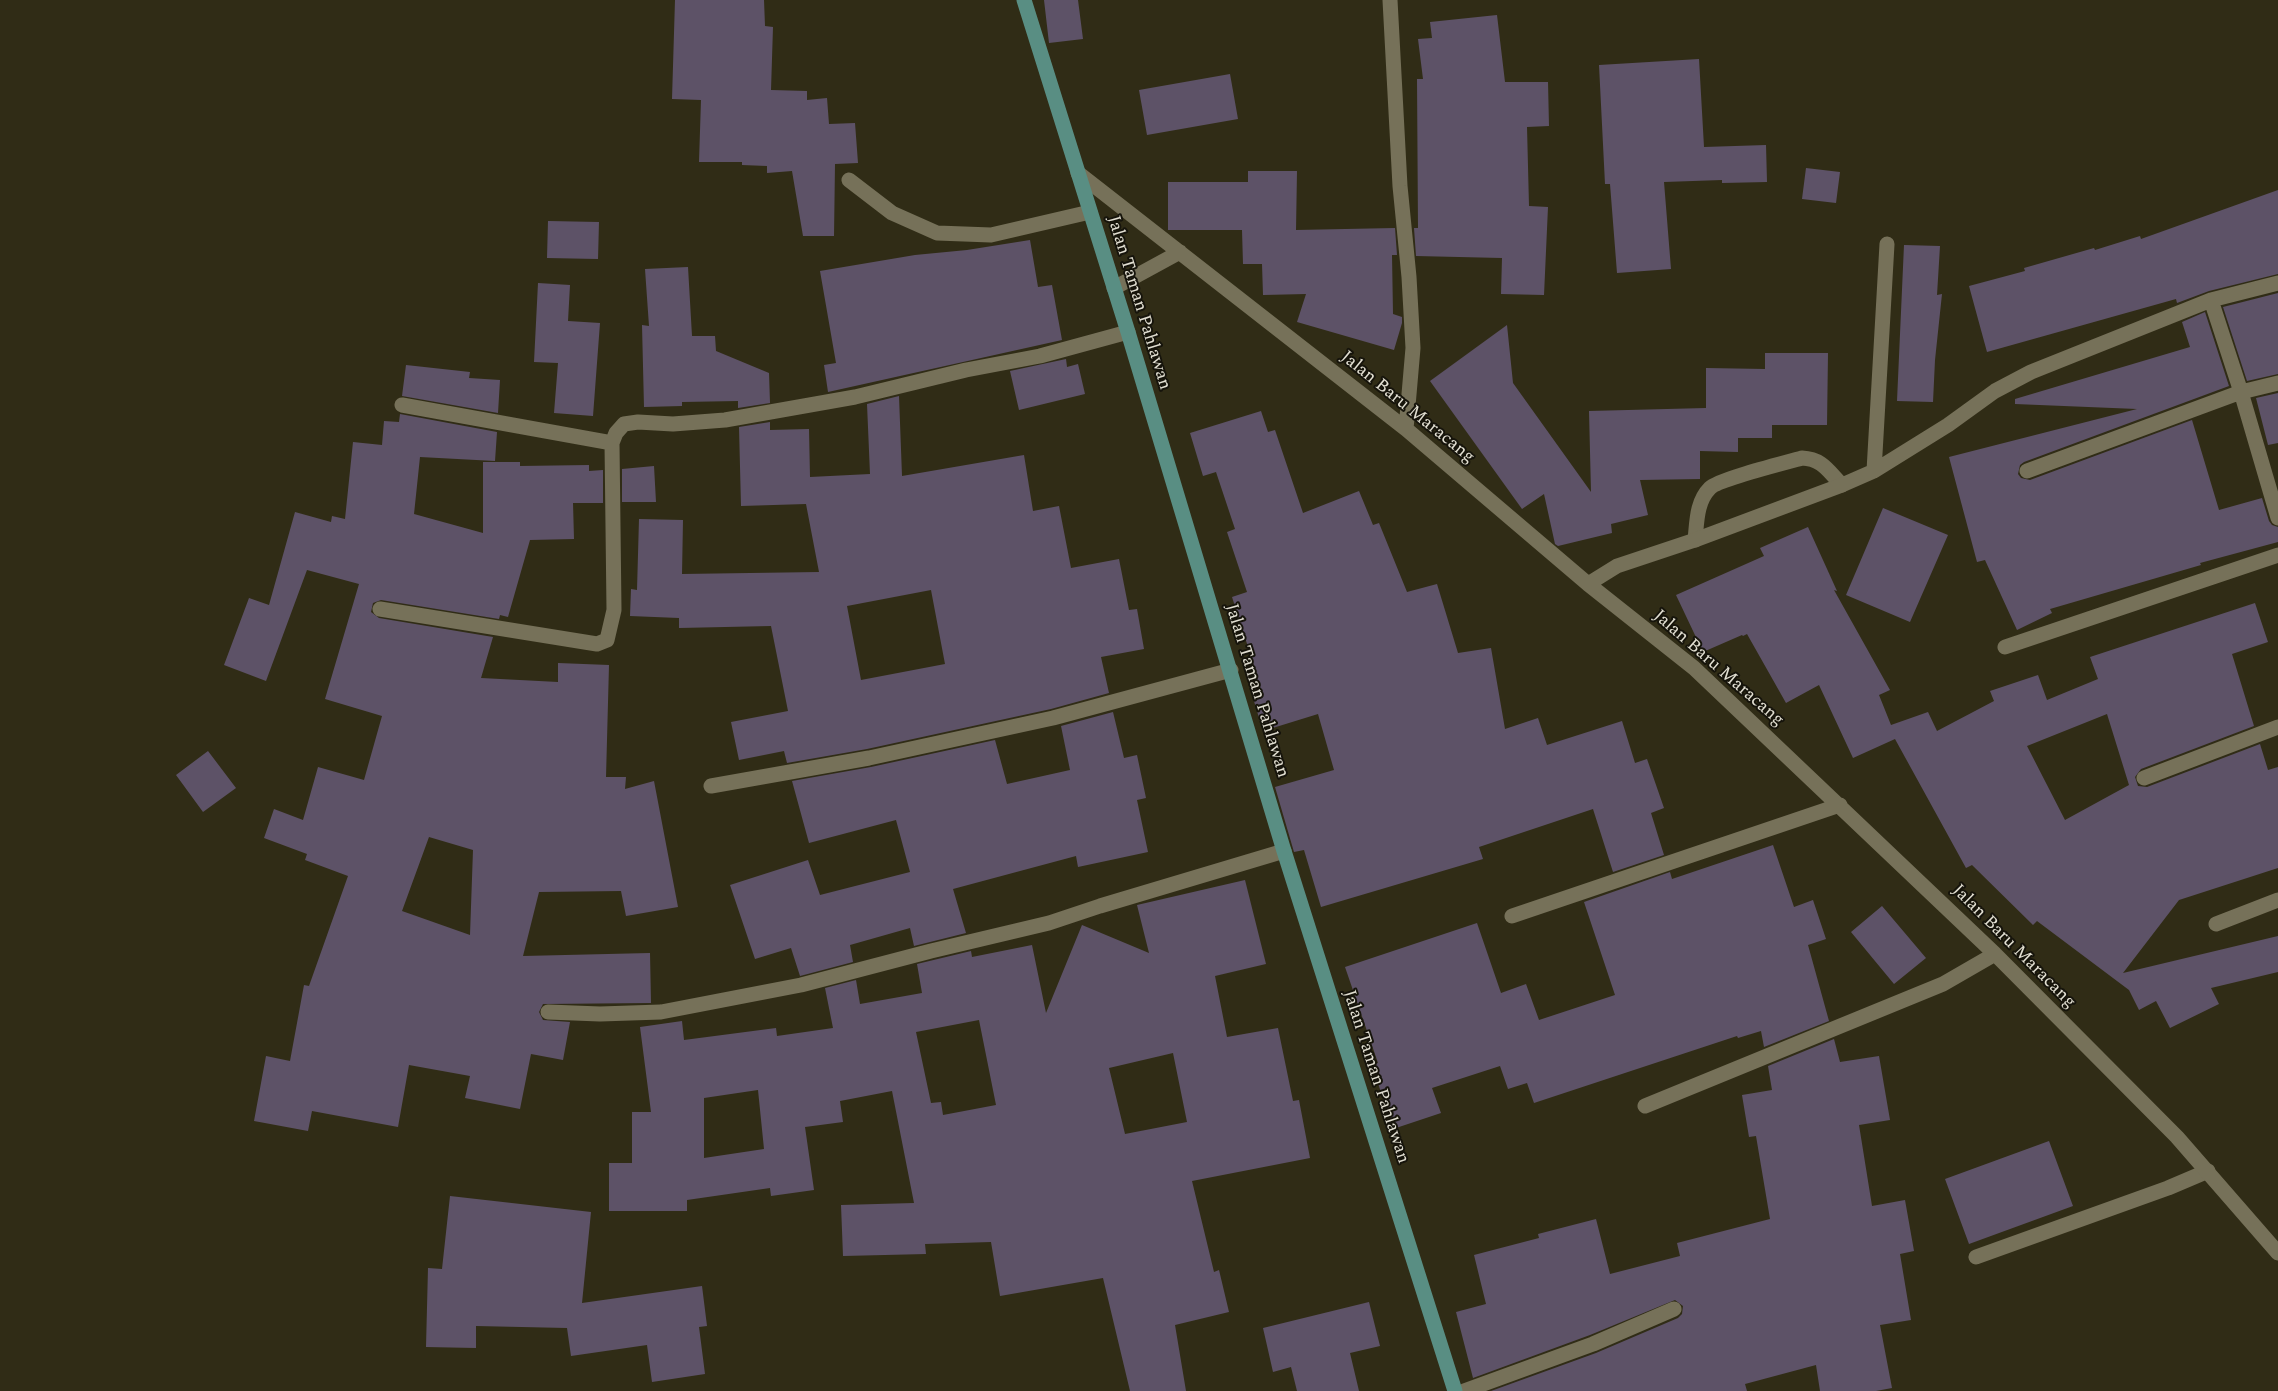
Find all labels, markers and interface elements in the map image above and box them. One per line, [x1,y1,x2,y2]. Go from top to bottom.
street label: Jalan Taman Pahlawan [1101,213,1175,393]
street label: Jalan Baru Maracang [1336,347,1478,469]
street label: Jalan Taman Pahlawan [1219,601,1293,781]
street label: Jalan Baru Maracang [1648,606,1788,732]
street label: Jalan Baru Maracang [1947,881,2079,1013]
street label: Jalan Taman Pahlawan [1337,988,1413,1166]

